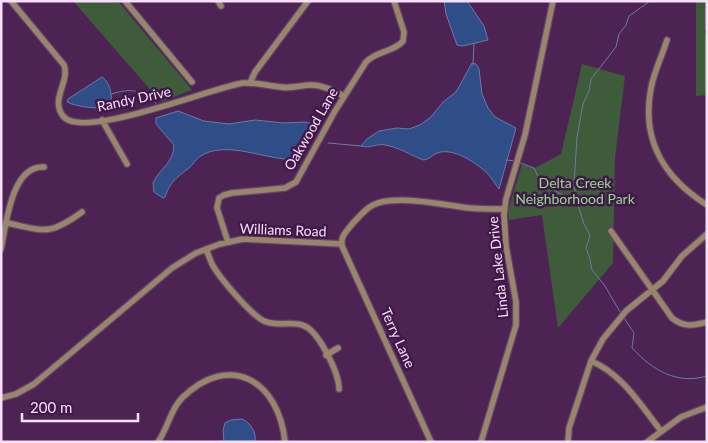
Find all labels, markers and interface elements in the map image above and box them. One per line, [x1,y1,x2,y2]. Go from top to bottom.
street label: Randy Drive [95,82,172,115]
street label: Oakwood Lane [280,84,341,173]
park label: Delta Creek Neighborhood Park [515,174,636,207]
street label: Linda Lake Drive [484,215,511,319]
street label: Williams Road [239,219,327,240]
street label: Terry Lane [378,305,419,370]
scale bar [22,390,139,422]
text: 200 m [30,398,72,416]

